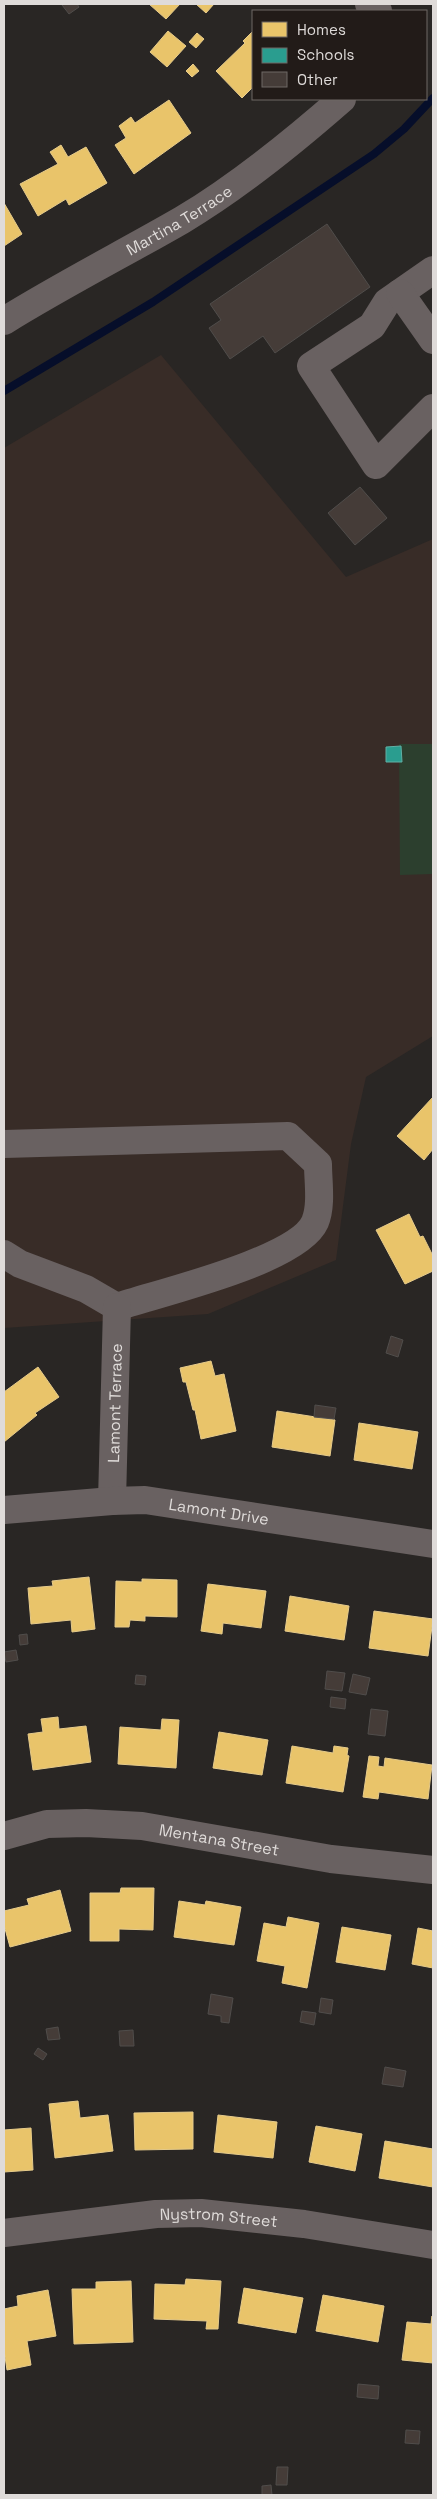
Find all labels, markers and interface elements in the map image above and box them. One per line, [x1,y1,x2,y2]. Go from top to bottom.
legend [252,10,427,100]
text: Homes [297,20,346,39]
text: Schools [297,45,355,64]
text: Other [297,70,338,89]
street label: Martina Terrace [122,180,236,260]
street label: Lamont Terrace [103,1343,127,1463]
street label: Lamont Drive [167,1494,270,1530]
street label: Mentana Street [157,1819,281,1861]
street label: Nystrom Street [159,2203,279,2232]

